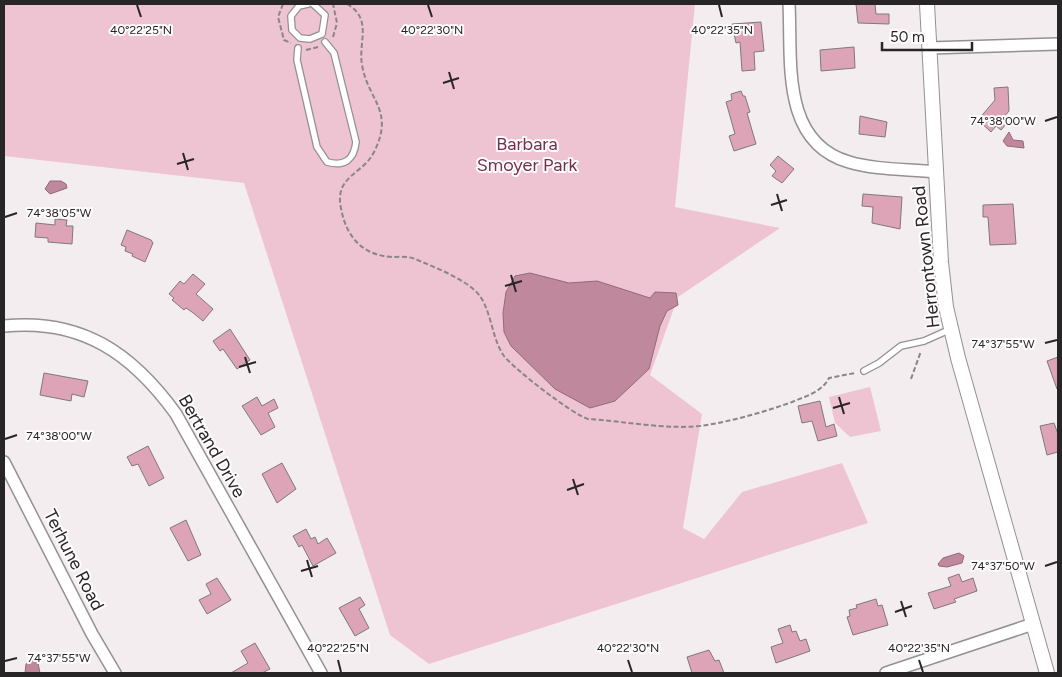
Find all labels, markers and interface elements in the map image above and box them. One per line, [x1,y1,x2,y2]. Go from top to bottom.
scale bar [882,20,972,52]
text: 40°22'25"N [110,23,172,37]
text: 40°22'30"N [401,23,463,37]
text: 40°22'35"N [691,23,753,37]
text: 50 m [890,28,925,46]
text: 74°38'00"W [970,114,1036,128]
park label: Barbara Smoyer Park [477,133,577,176]
street label: Herrontown Road [908,185,944,329]
text: 74°38'05"W [27,206,92,220]
text: 74°37'55"W [972,337,1035,351]
street label: Bertrand Drive [174,390,251,502]
text: 74°38'00"W [26,429,92,443]
street label: Terhune Road [39,506,109,614]
text: 74°37'50"W [971,559,1035,573]
text: 40°22'25"N [307,641,369,655]
text: 40°22'30"N [597,641,659,655]
text: 40°22'35"N [888,641,950,655]
text: 74°37'55"W [28,651,91,665]

